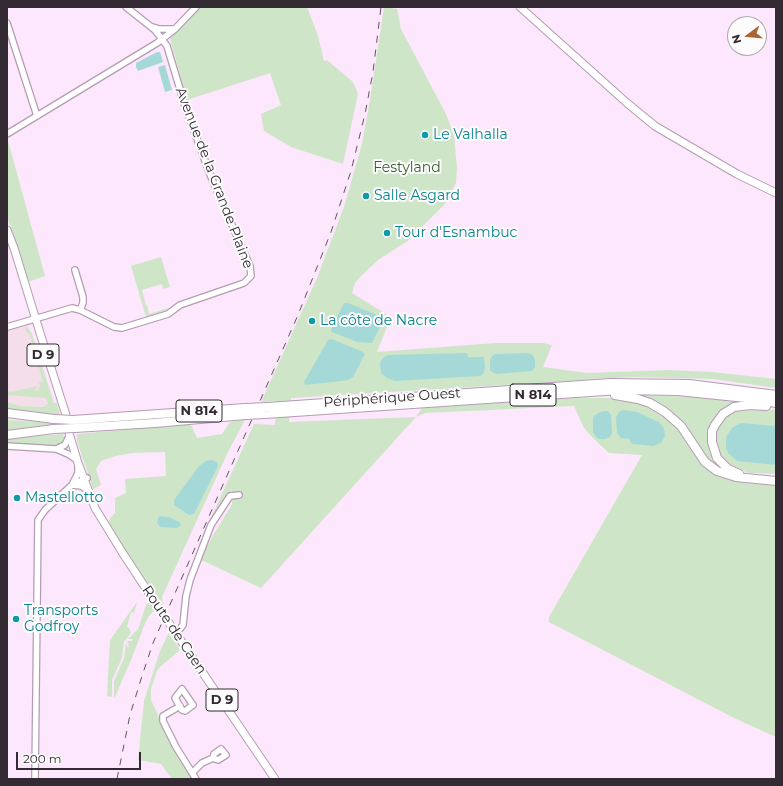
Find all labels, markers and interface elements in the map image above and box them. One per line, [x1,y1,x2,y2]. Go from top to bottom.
north arrow [727,16,767,56]
text: N [728,33,744,45]
street label: Avenue de la Grande Plaine [172,85,256,271]
place label: Le Valhalla [433,127,508,143]
marker: Le Valhalla [420,130,430,140]
park label: Festyland [373,160,441,176]
place label: Salle Asgard [374,188,460,204]
marker: Salle Asgard [361,191,371,201]
place label: Tour d'Esnambuc [395,225,518,241]
marker: Tour d'Esnambuc [382,228,392,238]
place label: La côte de Nacre [320,313,437,329]
marker: La côte de Nacre [307,316,317,326]
road number: D 9 [27,344,59,366]
road number: N 814 [510,384,556,406]
street label: Périphérique Ouest [323,385,461,411]
road number: N 814 [176,400,222,422]
place label: Mastellotto [25,490,103,506]
marker: Mastellotto [12,493,22,503]
street label: Route de Caen [138,582,210,678]
place label: Transports Godfroy [24,603,98,636]
marker: Transports Godfroy [11,614,21,624]
road number: D 9 [206,689,238,711]
scale bar [18,744,143,770]
text: 200 m [23,751,62,766]

